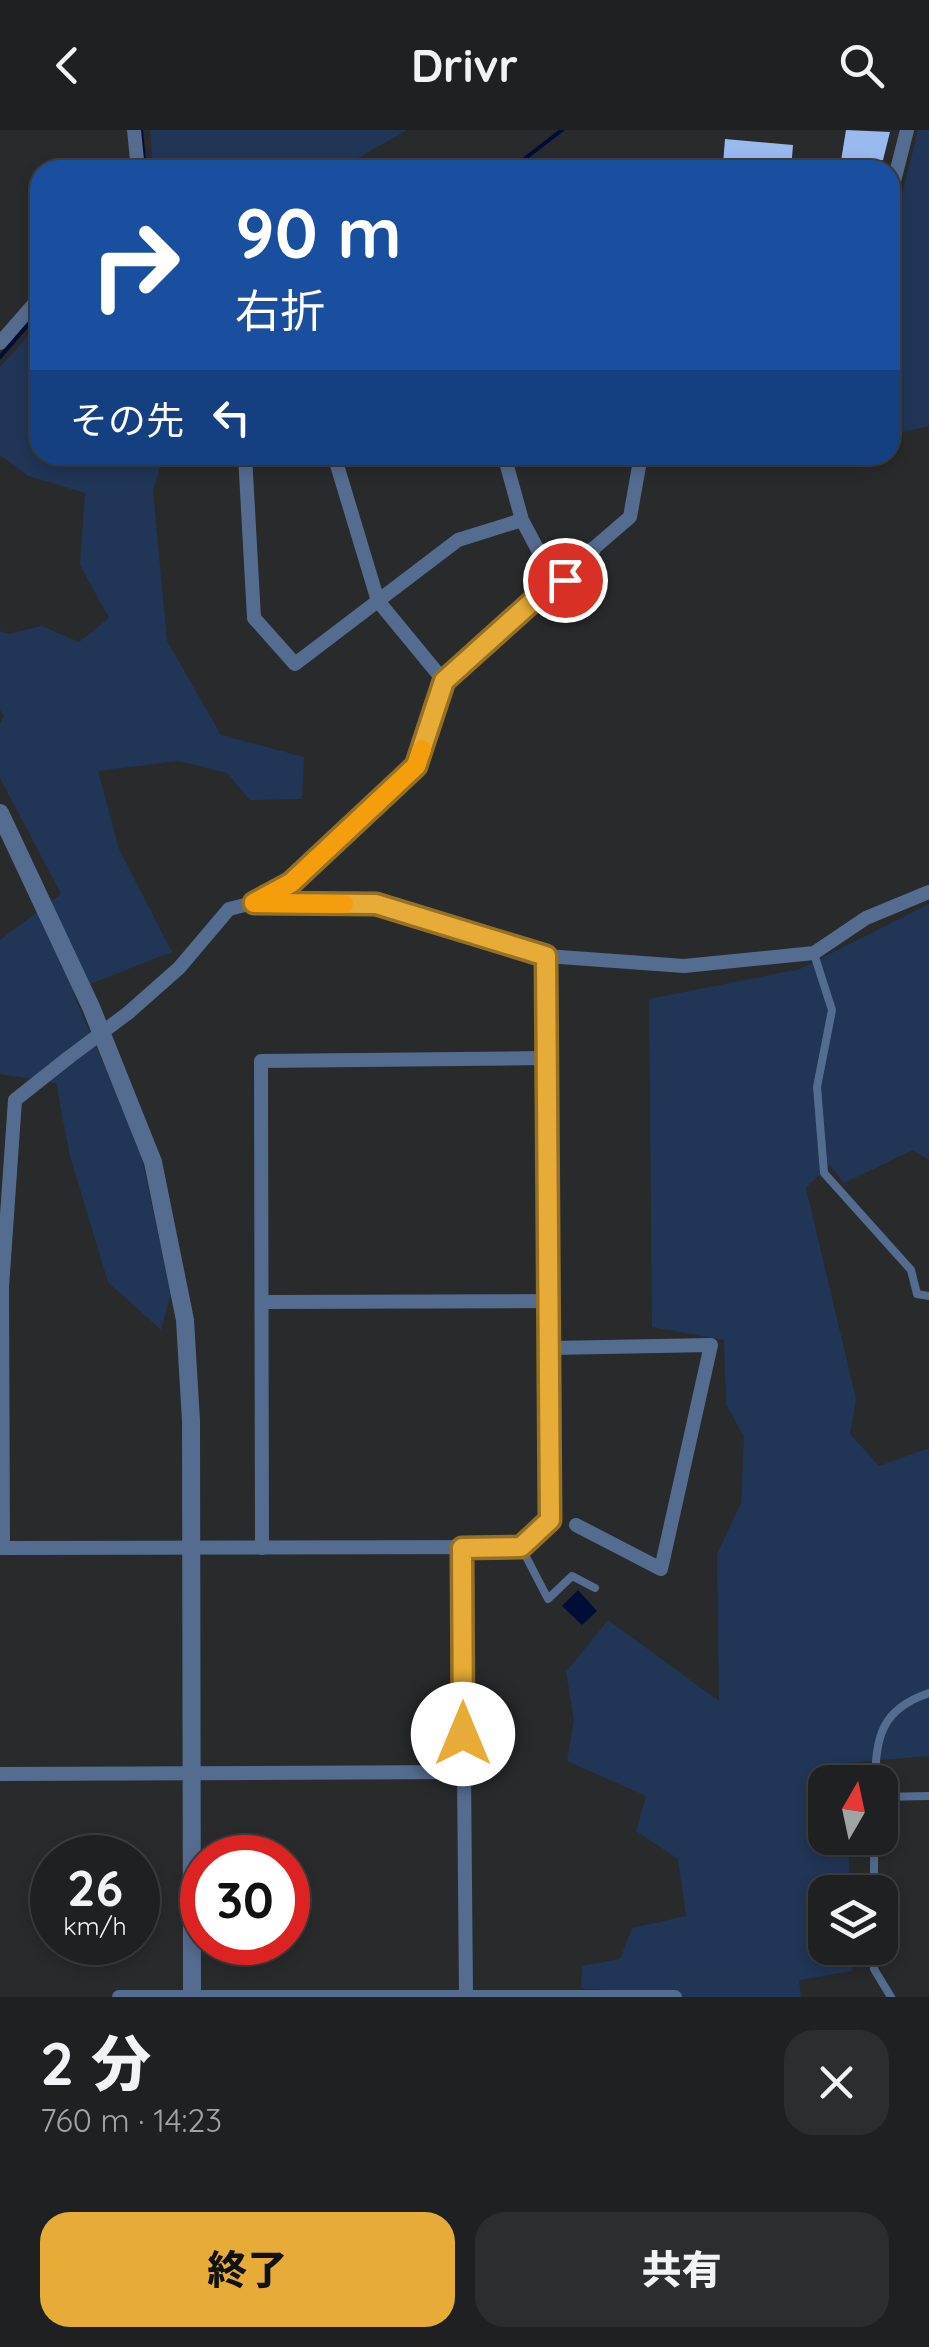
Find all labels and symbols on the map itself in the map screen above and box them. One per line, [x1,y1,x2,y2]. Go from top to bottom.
pin [523,538,608,623]
position arrow [411,1682,515,1786]
north arrow [808,1765,898,1855]
speed limit sign: 30 [180,1835,310,1965]

